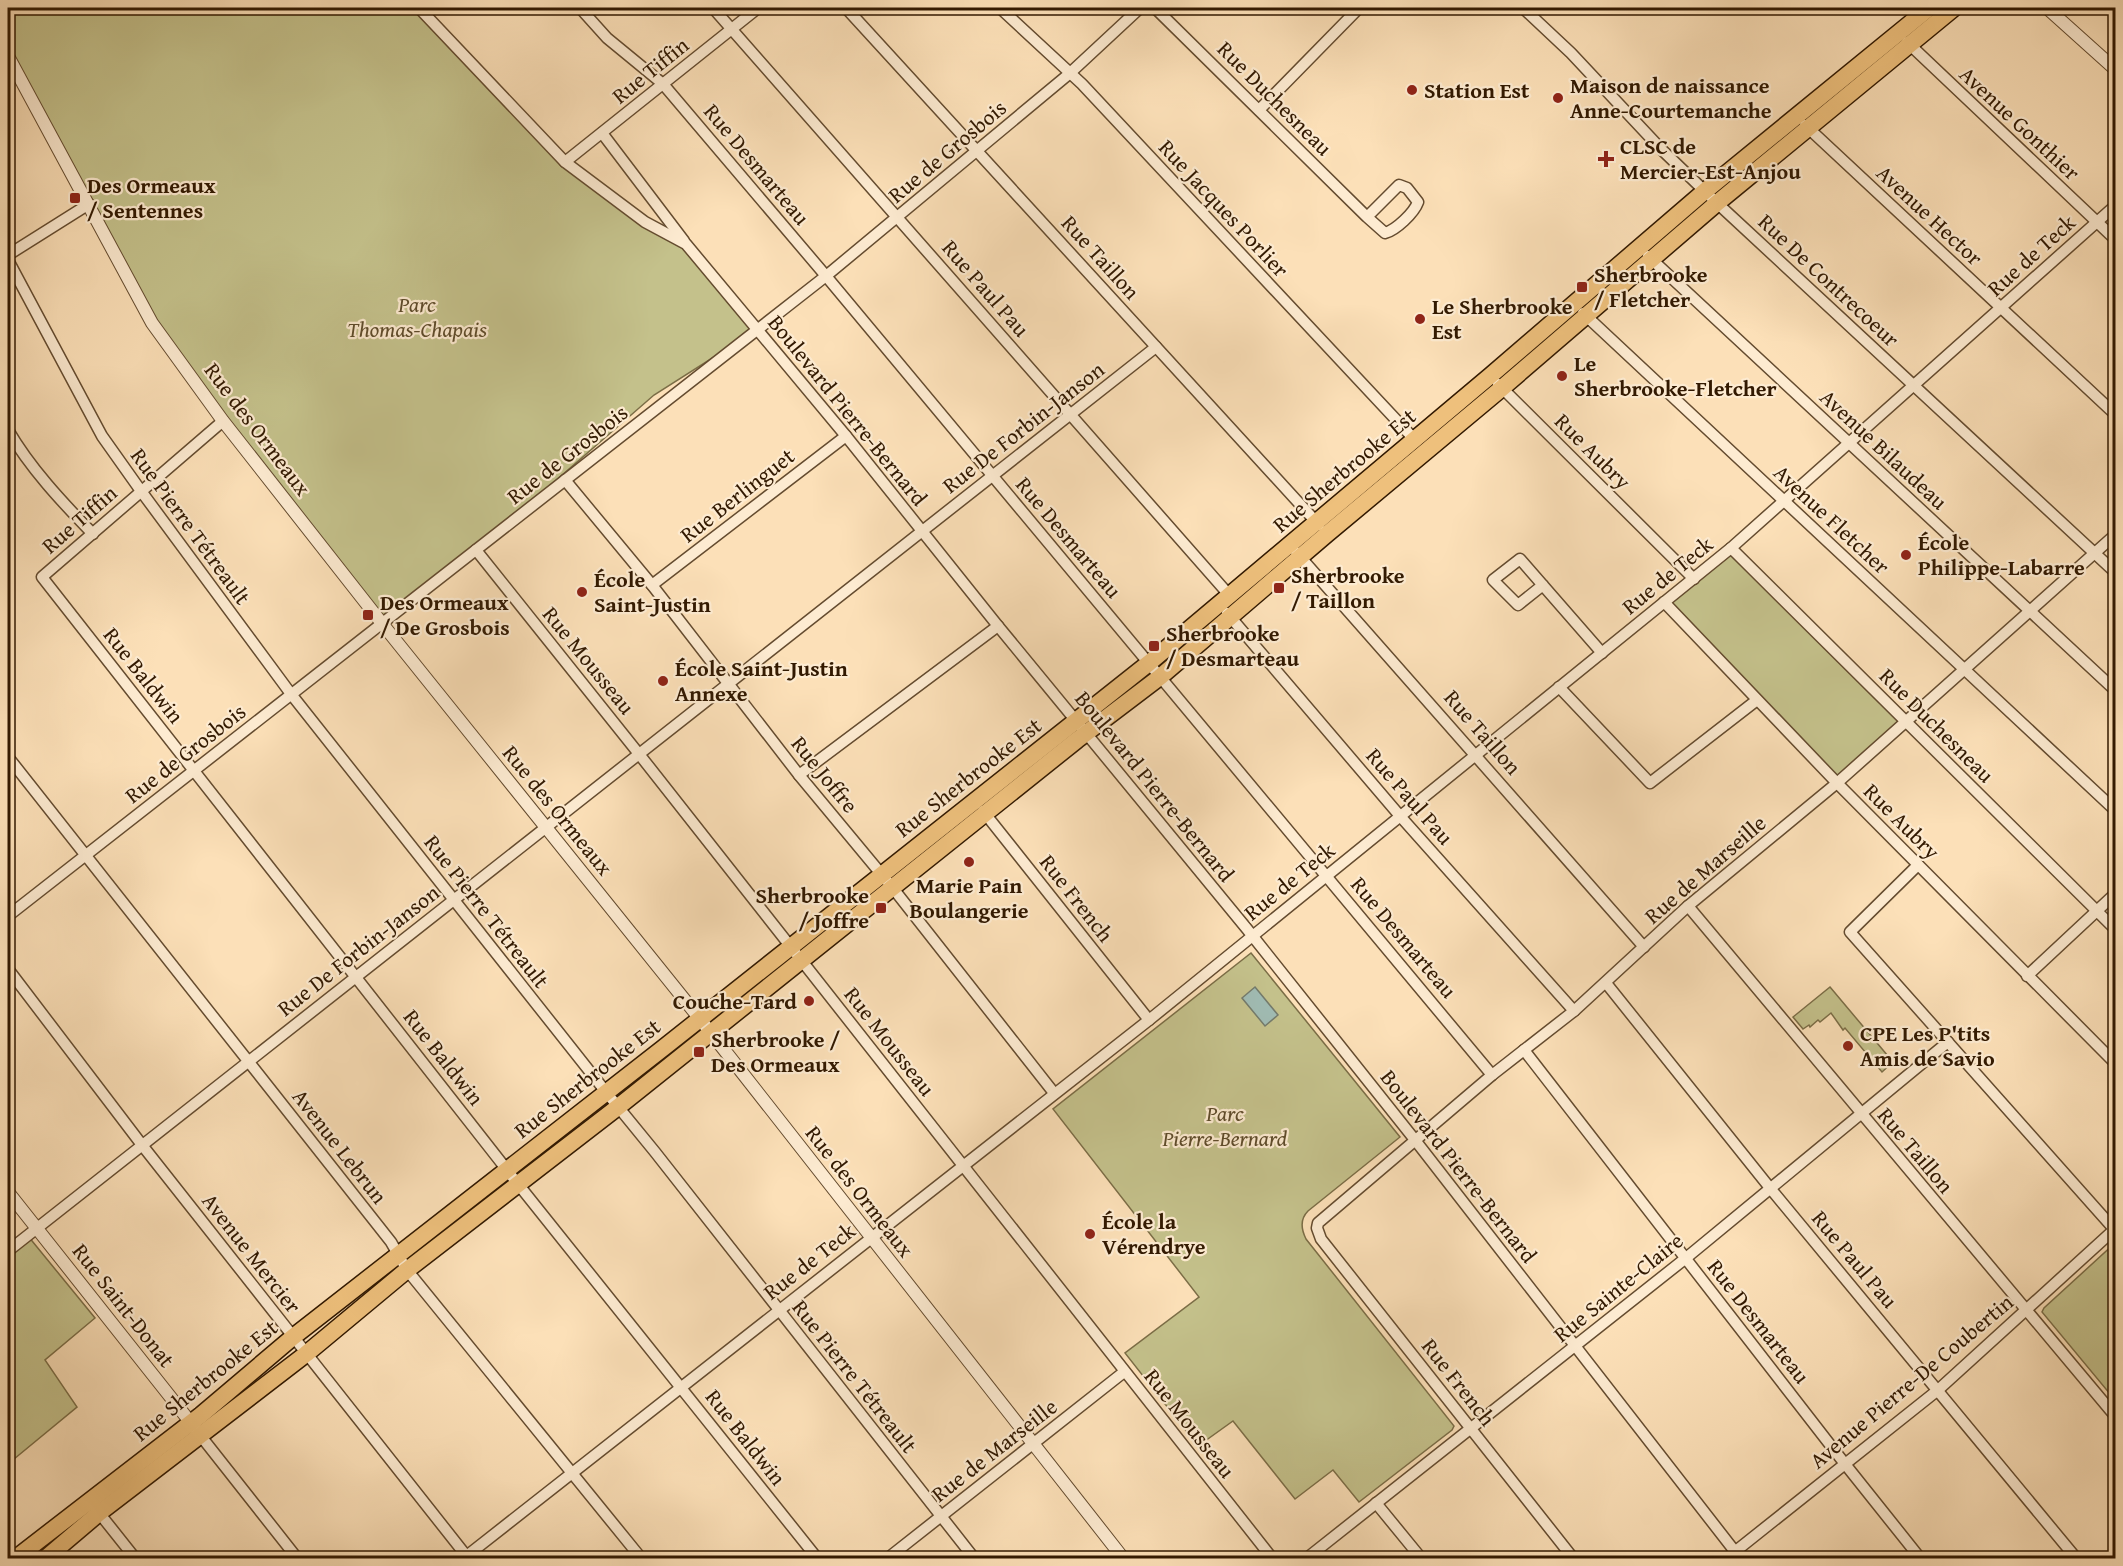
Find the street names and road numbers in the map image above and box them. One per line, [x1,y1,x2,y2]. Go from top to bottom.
street label: Rue Tiffin [605,29,696,111]
street label: Rue Duchesneau [1210,33,1340,163]
street label: Avenue Gonthier [1953,59,2087,187]
street label: Rue de Grosbois [881,92,1013,210]
street label: Rue Desmarteau [697,96,818,232]
street label: Rue Jacques Porlier [1152,132,1296,284]
street label: Avenue Hector [1870,157,1990,273]
street label: Rue De Contrecoeur [1751,206,1907,354]
street label: Rue de Teck [1980,206,2083,303]
street label: Rue Taillon [1054,208,1148,307]
street label: Rue Paul Pau [935,233,1037,343]
street label: Boulevard Pierre-Bernard [761,308,935,513]
street label: Rue De Forbin-Janson [935,353,1111,501]
street label: Rue des Ormeaux [197,356,319,503]
street label: Avenue Bilaudeau [1813,381,1955,517]
street label: Rue de Grosbois [500,397,634,511]
street label: Rue Sherbrooke Est [1265,400,1423,540]
street label: Rue Aubry [1548,406,1638,496]
street label: Rue Berlinguet [673,440,801,550]
street label: Rue Pierre Tétreault [123,441,259,611]
street label: Avenue Fletcher [1767,457,1897,581]
street label: Rue Desmarteau [1009,469,1130,605]
street label: Rue Tiffin [34,477,124,561]
street label: Rue de Teck [1615,528,1720,622]
street label: Rue Mousseau [535,599,643,721]
street label: Rue Baldwin [96,620,192,731]
street label: Rue Duchesneau [1872,660,2002,790]
street label: Rue Taillon [1437,682,1530,782]
street label: Boulevard Pierre-Bernard [1068,684,1242,889]
street label: Rue de Grosbois [118,696,252,810]
street label: Rue Sherbrooke Est [888,709,1048,845]
street label: Rue Joffre [784,729,866,819]
street label: Rue des Ormeaux [495,738,621,883]
street label: Rue Paul Pau [1359,741,1461,851]
street label: Rue Aubry [1857,776,1947,866]
street label: Rue de Marseille [1637,807,1773,931]
street label: Rue Pierre Tétreault [417,828,557,995]
street label: Rue de Teck [1237,834,1342,928]
street label: Rue French [1032,847,1122,949]
street label: Rue Desmarteau [1344,869,1465,1005]
street label: Rue De Forbin-Janson [270,876,446,1024]
street label: Rue Mousseau [837,980,943,1103]
street label: Rue Baldwin [396,1002,492,1113]
street label: Rue Sherbrooke Est [507,1010,667,1146]
street label: Boulevard Pierre-Bernard [1373,1063,1545,1270]
street label: Avenue Lebrun [285,1082,396,1211]
street label: Rue Taillon [1870,1100,1962,1201]
street label: Rue des Ormeaux [798,1118,922,1264]
street label: Avenue Mercier [195,1186,309,1320]
street label: Rue Paul Pau [1804,1203,1906,1315]
street label: Rue de Teck [756,1214,862,1307]
street label: Rue Sainte-Claire [1546,1225,1690,1349]
street label: Rue Saint-Donat [65,1236,183,1374]
street label: Rue Desmarteau [1700,1252,1818,1390]
street label: Avenue Pierre-De Coubertin [1802,1286,2020,1476]
street label: Rue Pierre Tétreault [785,1293,925,1460]
street label: Rue Sherbrooke Est [126,1311,285,1449]
street label: Rue French [1414,1331,1504,1433]
street label: Rue Mousseau [1137,1362,1243,1485]
street label: Rue Baldwin [698,1382,794,1493]
street label: Rue de Marseille [924,1391,1064,1509]

